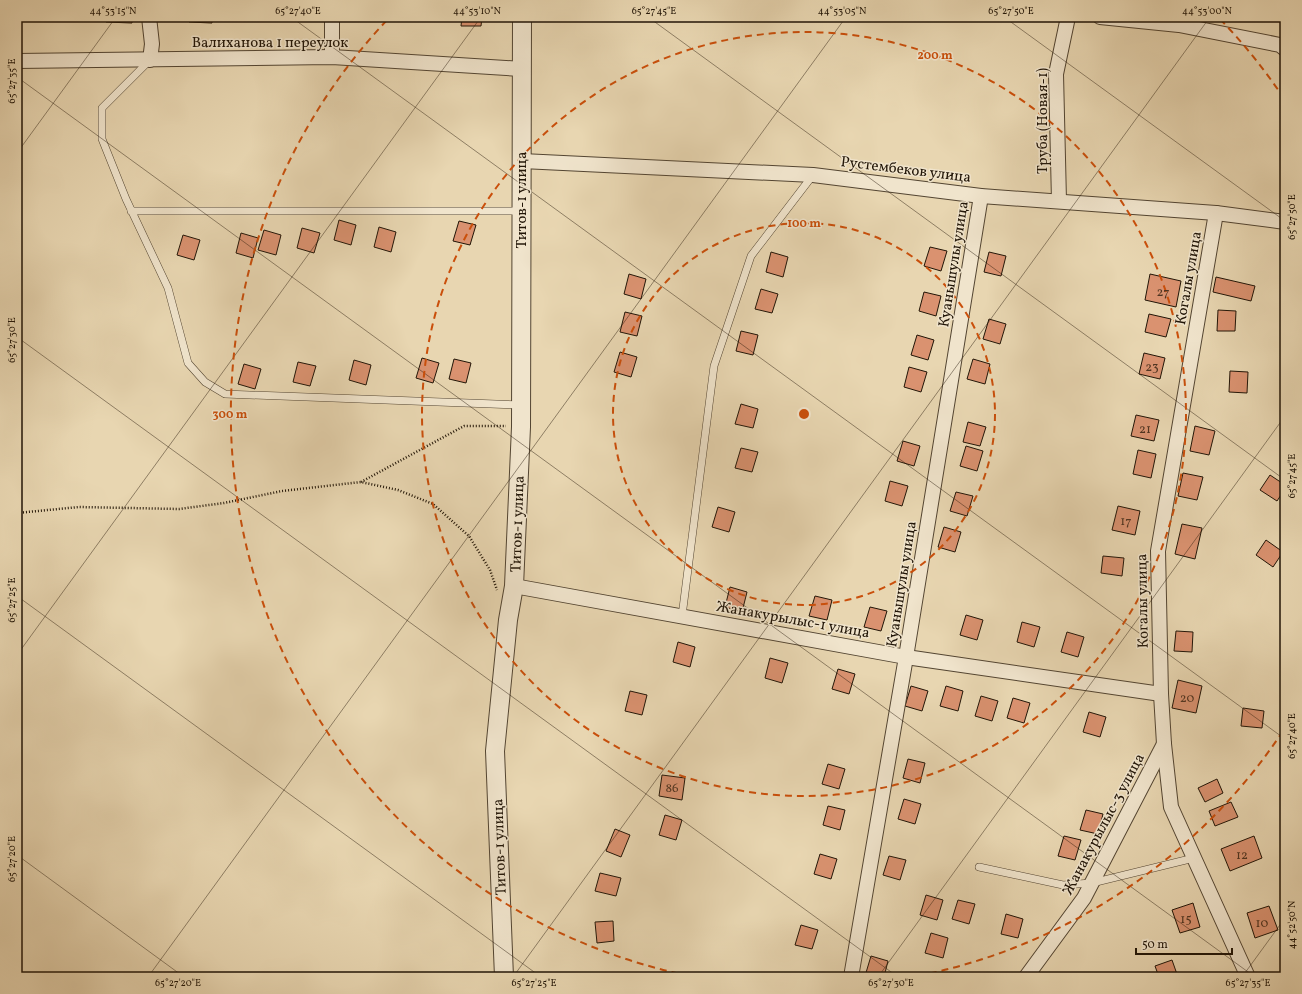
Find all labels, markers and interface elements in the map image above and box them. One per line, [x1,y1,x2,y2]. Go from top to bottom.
text: 44°53'15"N [90,4,137,18]
text: 65°27'40"E [275,4,321,18]
text: 44°53'10"N [453,4,501,18]
text: 65°27'45"E [632,4,676,18]
text: 44°53'05"N [818,4,867,18]
text: 65°27'50"E [988,4,1034,18]
text: 44°53'00"N [1182,4,1233,18]
street label: Валиханова 1 переулок [192,33,348,54]
text: 200 m [917,48,953,64]
text: 65°27'35"E [5,59,19,103]
street label: Труба (Новая-1) [1033,68,1054,174]
street label: Титов-1 улица [512,152,533,248]
street label: Рустембеков улица [839,152,972,189]
text: 65°27'50"E [1285,194,1299,240]
street label: Куанышулы улица [934,200,975,329]
text: 100 m [787,216,821,232]
street label: Когалы улица [1171,230,1208,327]
house number: 27 [1157,284,1169,302]
text: 65°27'30"E [5,317,19,363]
house number: 23 [1145,359,1159,377]
text: 300 m [213,407,248,423]
centre of rings [797,407,811,421]
house number: 21 [1139,421,1151,439]
text: 65°27'45"E [1285,454,1299,498]
street label: Титов-1 улица [506,475,531,573]
house number: 17 [1120,513,1132,531]
street label: Куанышулы улица [882,520,923,649]
street label: Когалы улица [1132,553,1155,648]
text: 65°27'25"E [5,578,19,622]
street label: Жанакурылыс-1 улица [714,597,871,644]
house number: 20 [1180,690,1195,708]
text: 65°27'40"E [1285,713,1299,759]
street label: Жанакурылыс-3 улица [1058,750,1151,899]
house number: 86 [665,780,679,798]
street label: Титов-1 улица [488,798,513,896]
text: 65°27'20"E [5,836,19,882]
house number: 12 [1236,847,1248,865]
text: 44°52'50"N [1285,900,1299,949]
house number: 15 [1180,911,1192,929]
house number: 10 [1256,915,1269,933]
scale bar [1136,930,1232,956]
text: 50 m [1142,937,1168,953]
text: 65°27'20"E [155,976,201,990]
text: 65°27'25"E [512,976,556,990]
text: 65°27'30"E [868,976,914,990]
text: 65°27'35"E [1226,976,1270,990]

